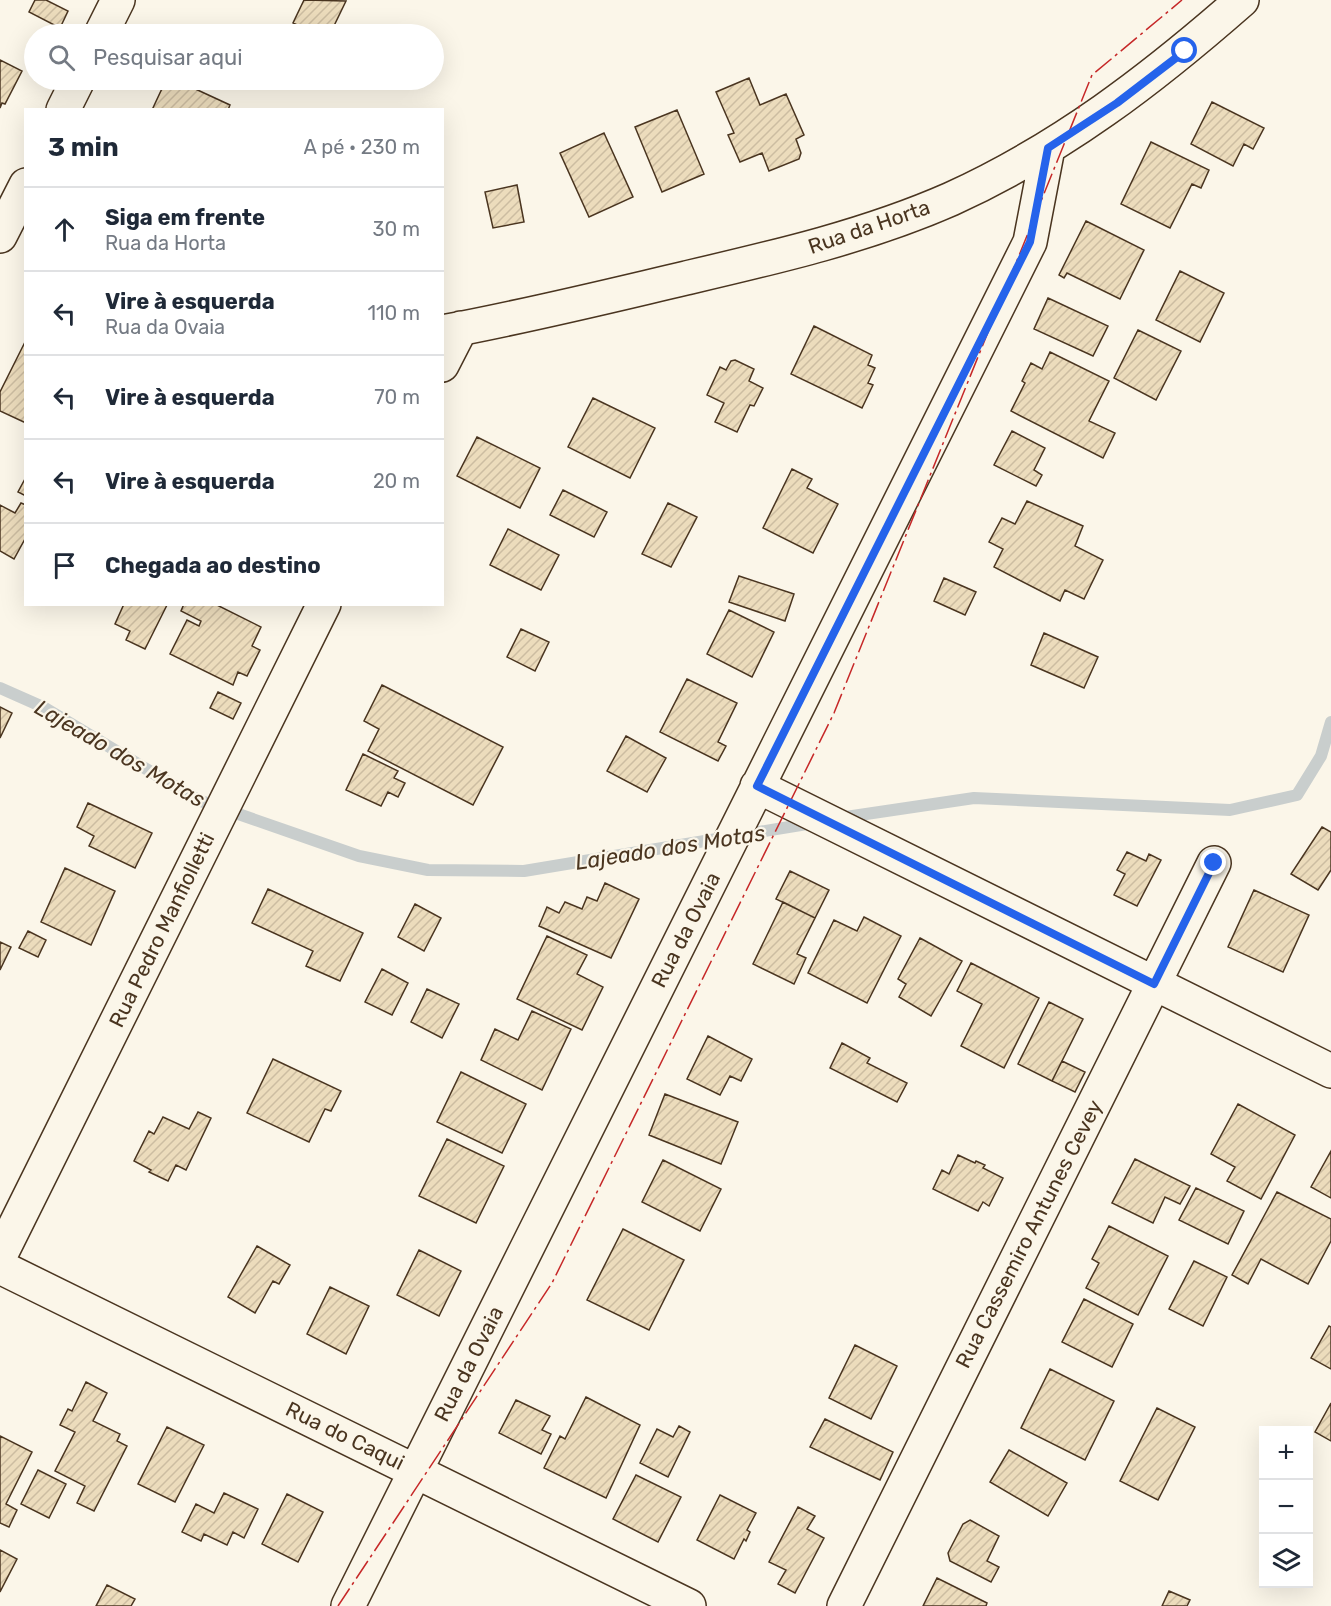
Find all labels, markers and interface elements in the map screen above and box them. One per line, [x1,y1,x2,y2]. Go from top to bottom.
search box [24,24,444,90]
route start [1171,37,1197,63]
icon: search [45,41,78,74]
text: Pesquisar aqui [93,44,243,71]
text: 3 min [48,132,119,163]
text: A pé · 230 m [304,135,420,159]
street label: Rua da Horta [805,194,933,259]
text: Siga em frente [105,204,265,231]
icon: ahead [48,213,81,246]
text: 30 m [373,217,420,241]
text: Rua da Horta [105,231,226,255]
text: Vire à esquerda [105,288,275,315]
icon: left [48,297,81,330]
text: 110 m [368,301,420,325]
text: Rua da Ovaia [105,315,225,339]
icon: left [48,381,81,414]
text: Vire à esquerda [105,384,275,411]
text: 70 m [374,385,420,409]
icon: left [48,465,81,498]
text: Vire à esquerda [105,468,275,495]
text: 20 m [373,469,420,493]
icon: arrive [48,549,81,582]
text: Chegada ao destino [105,552,321,579]
water label: Lajeado dos Motas [30,694,210,813]
water label: Lajeado dos Motas [573,819,767,876]
street label: Rua Pedro Manfiolletti [104,828,220,1031]
route end [1200,849,1226,875]
street label: Rua da Ovaia [646,868,725,992]
street label: Rua Cassemiro Antunes Cevey [950,1095,1107,1372]
street label: Rua da Ovaia [429,1302,508,1426]
street label: Rua do Caqui [282,1396,409,1475]
map controls [1259,1426,1313,1588]
button: + [1259,1426,1313,1480]
button: − [1259,1480,1313,1534]
button: layers [1259,1534,1313,1588]

